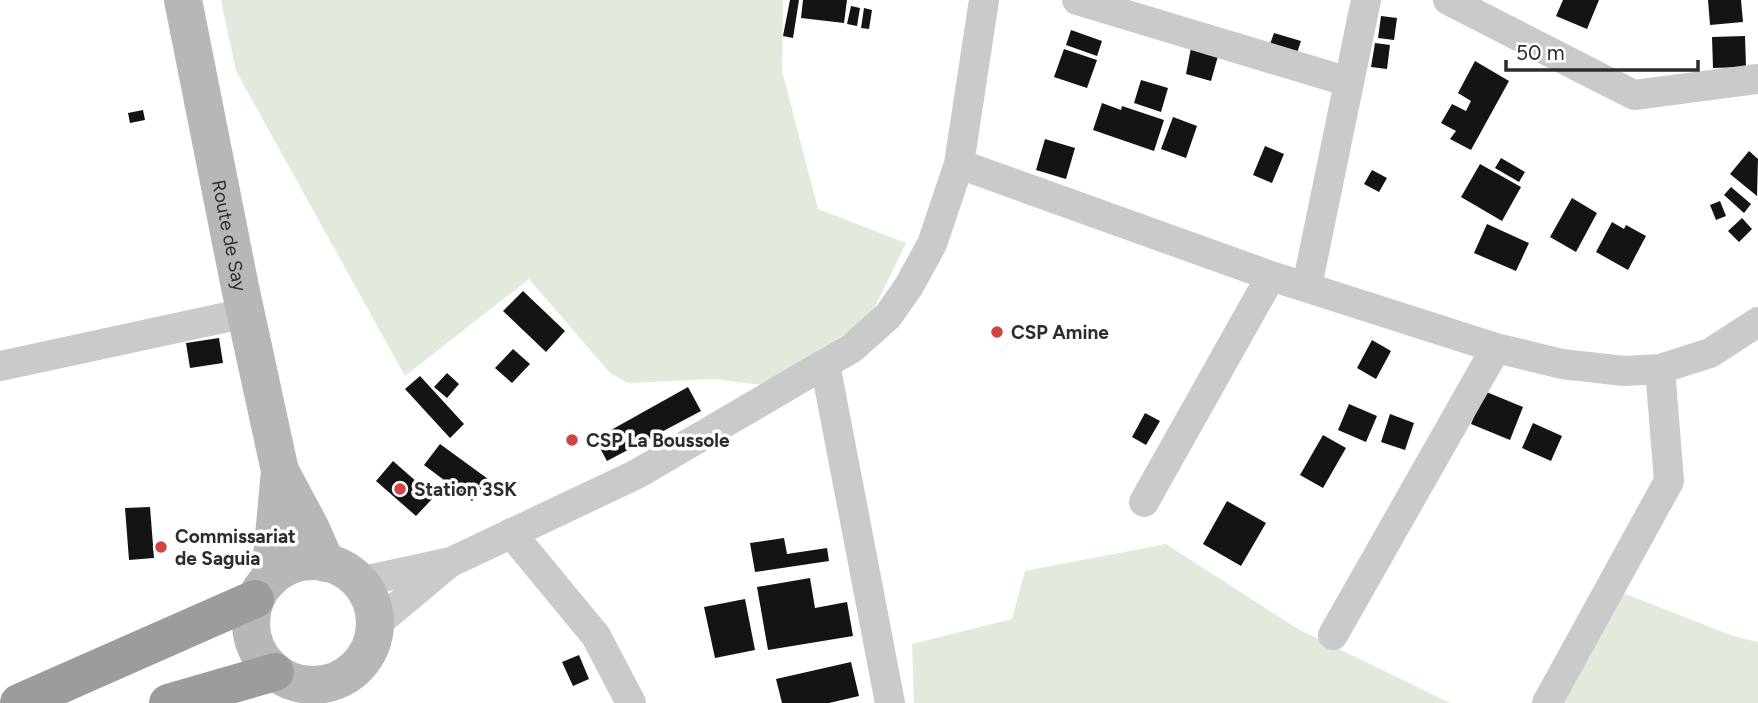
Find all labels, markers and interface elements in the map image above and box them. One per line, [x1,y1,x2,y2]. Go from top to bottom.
scale bar [1506,28,1698,72]
text: 50 m [1516,40,1565,65]
street label: Route de Say [207,178,252,293]
place label: CSP Amine [1011,321,1109,344]
marker: CSP Amine [989,324,1005,340]
place label: CSP La Boussole [586,429,730,452]
marker: CSP La Boussole [564,432,580,448]
place label: Station 3SK [414,478,517,501]
marker: Station 3SK [392,481,408,497]
place label: Commissariat de Saguia [175,525,296,570]
marker: Commissariat de Saguia [153,539,169,555]

